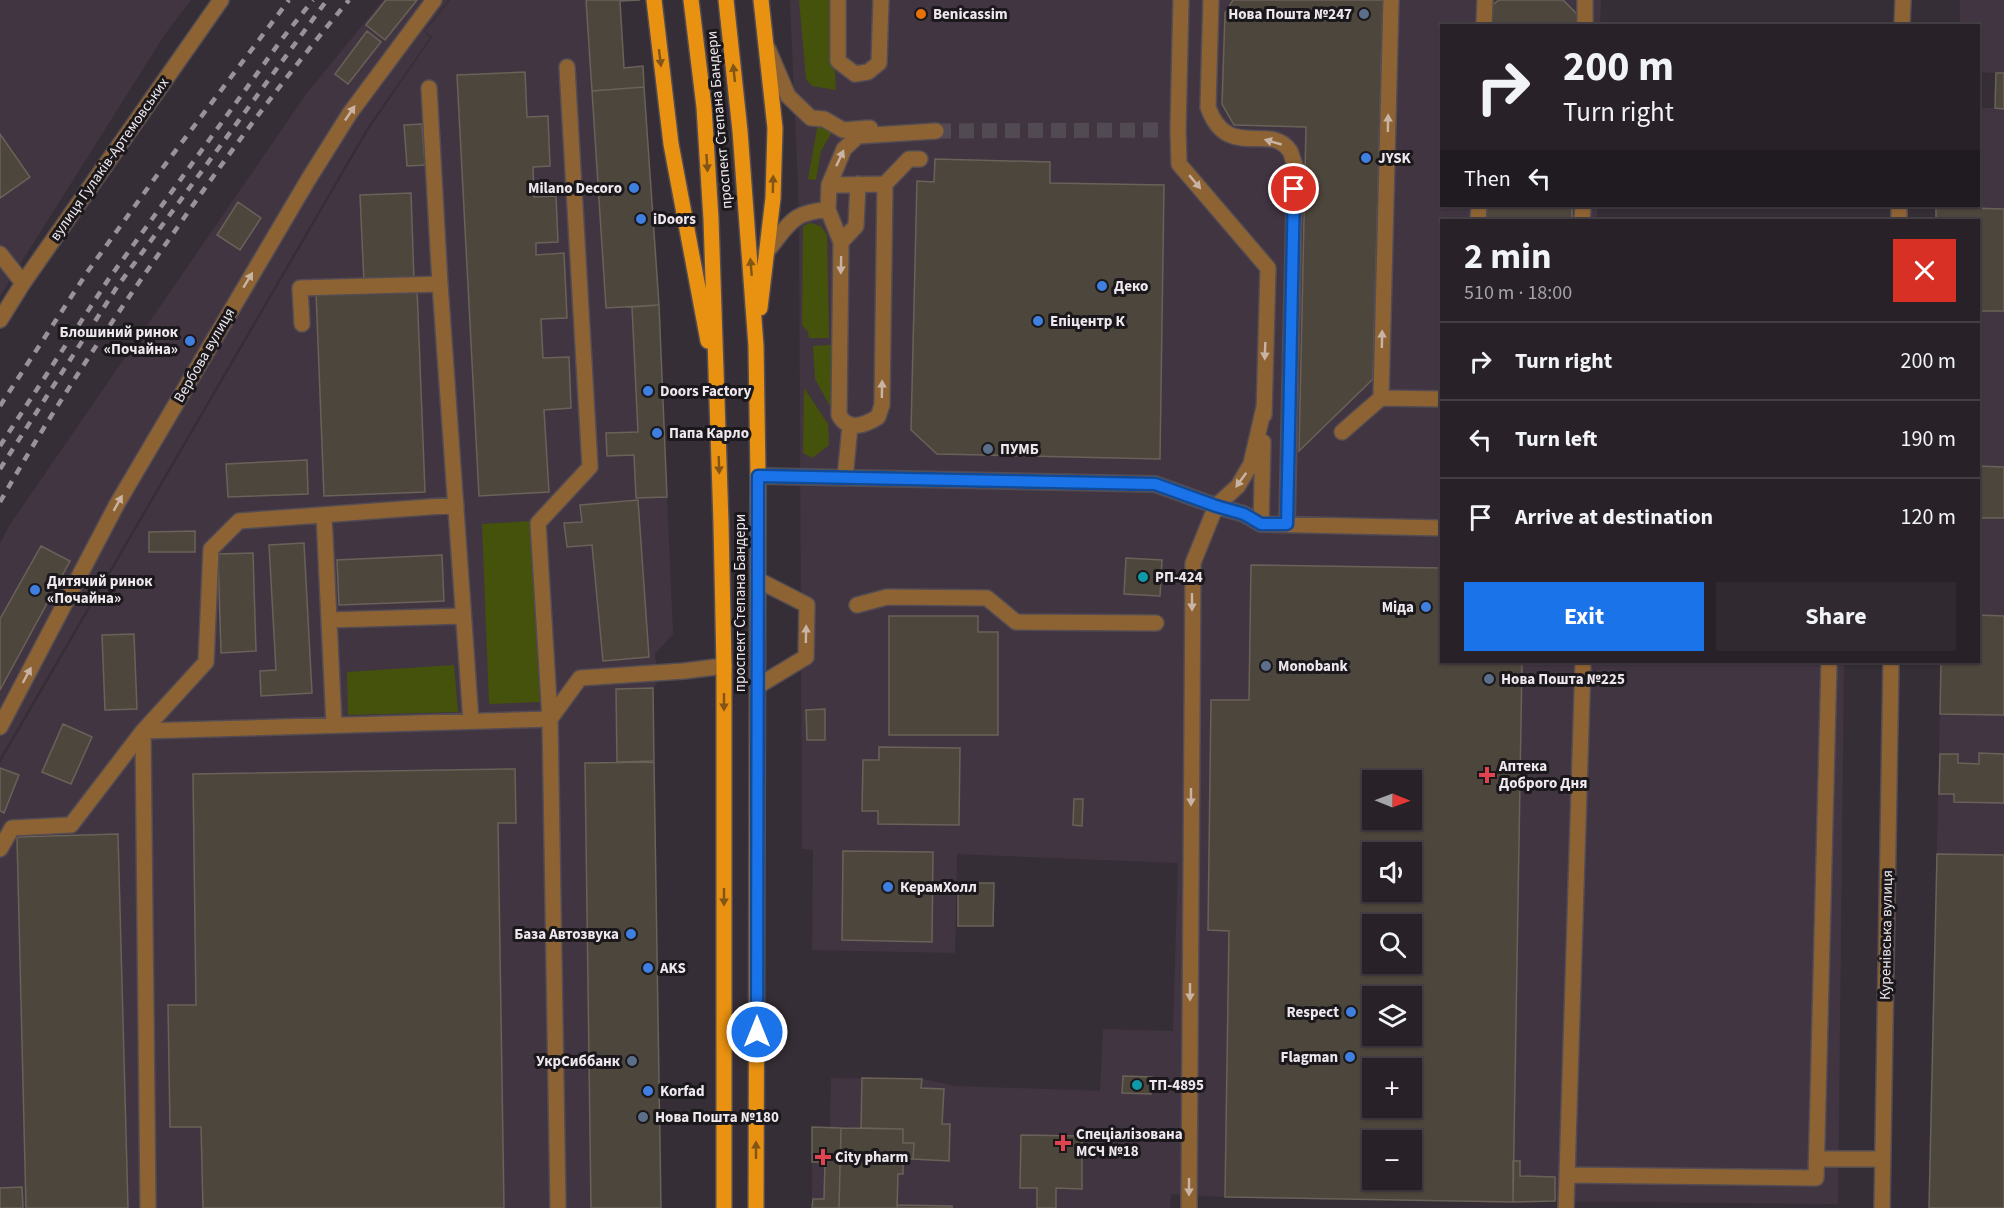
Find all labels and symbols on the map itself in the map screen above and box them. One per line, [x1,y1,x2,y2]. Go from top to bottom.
place label: Benicassim [933,4,1008,25]
place label: Нова Пошта №247 [1228,4,1352,25]
marker: Benicassim [914,7,928,21]
marker: Нова Пошта №247 [1357,7,1371,21]
street label: проспект Степана Бандери [701,30,738,210]
one-way arrow [656,49,665,68]
one-way arrow [729,63,738,82]
street label: вулиця Гулаків-Артемовських [45,73,174,245]
one-way arrow [344,105,355,122]
one-way arrow [1383,114,1393,133]
one-way arrow [1264,137,1282,146]
place label: JYSK [1378,148,1412,169]
one-way arrow [835,149,844,166]
marker: JYSK [1359,151,1373,165]
one-way arrow [703,153,712,172]
pin [1268,163,1319,214]
one-way arrow [769,174,778,193]
one-way arrow [1188,174,1201,189]
place label: Milano Decoro [528,178,622,199]
marker: Milano Decoro [627,181,641,195]
place label: iDoors [653,209,696,230]
marker: iDoors [634,212,648,226]
one-way arrow [836,256,846,275]
one-way arrow [746,257,756,276]
one-way arrow [243,272,254,288]
place label: Деко [1114,276,1148,297]
marker: Деко [1095,279,1109,293]
street label: Вербова вулиця [169,304,240,406]
place label: Епіцентр К [1050,311,1125,332]
marker: Епіцентр К [1031,314,1045,328]
place label: Блошиний ринок «Почайна» [59,322,179,360]
one-way arrow [1378,330,1387,349]
marker: Блошиний ринок «Почайна» [183,334,197,348]
one-way arrow [1261,341,1270,360]
one-way arrow [877,380,887,399]
place label: Doors Factory [660,381,752,402]
marker: Doors Factory [641,384,655,398]
place label: Папа Карло [669,423,749,444]
marker: Папа Карло [650,426,664,440]
place label: ПУМБ [1000,439,1039,460]
marker: ПУМБ [981,442,995,456]
one-way arrow [714,455,724,474]
one-way arrow [1235,472,1247,488]
one-way arrow [113,494,123,511]
street label: проспект Степана Бандери [730,514,751,692]
place label: РП-424 [1155,567,1203,588]
marker: РП-424 [1136,570,1150,584]
place label: Дитячий ринок «Почайна» [47,571,153,609]
marker: Дитячий ринок «Почайна» [28,583,42,597]
one-way arrow [1187,592,1197,611]
place label: Міда [1382,597,1414,618]
marker: Міда [1419,600,1433,614]
one-way arrow [801,624,811,643]
place label: Monobank [1278,656,1349,677]
marker: Monobank [1259,659,1273,673]
one-way arrow [22,667,32,684]
place label: Нова Пошта №225 [1501,669,1625,690]
marker: Нова Пошта №225 [1482,672,1496,686]
one-way arrow [719,692,729,711]
place label: Аптека Доброго Дня [1498,756,1587,794]
marker: Аптека Доброго Дня [1480,768,1494,782]
north arrow [1362,770,1422,830]
one-way arrow [1186,787,1196,806]
street label: Куренівська вулиця [1875,870,1898,1000]
place label: КерамХолл [900,877,977,898]
marker: КерамХолл [881,880,895,894]
one-way arrow [719,887,729,906]
place label: База Автозвука [514,924,619,945]
marker: База Автозвука [624,927,638,941]
place label: AKS [659,958,686,979]
marker: AKS [641,961,655,975]
one-way arrow [1185,982,1195,1001]
position arrow [725,1000,789,1064]
place label: Respect [1287,1002,1339,1023]
marker: Respect [1344,1005,1358,1019]
place label: Flagman [1281,1047,1338,1068]
marker: Flagman [1343,1050,1357,1064]
place label: УкрСиббанк [536,1051,621,1072]
marker: УкрСиббанк [625,1054,639,1068]
place label: ТП-4895 [1149,1075,1204,1096]
marker: ТП-4895 [1130,1078,1144,1092]
place label: Korfad [660,1081,705,1102]
marker: Korfad [641,1084,655,1098]
place label: Нова Пошта №180 [655,1107,779,1128]
marker: Нова Пошта №180 [636,1110,650,1124]
place label: Спеціалізована МСЧ №18 [1076,1124,1183,1162]
marker: Спеціалізована МСЧ №18 [1054,1134,1072,1152]
one-way arrow [751,1140,761,1159]
place label: City pharm [835,1147,908,1168]
marker: City pharm [816,1150,830,1164]
one-way arrow [1184,1177,1194,1196]

